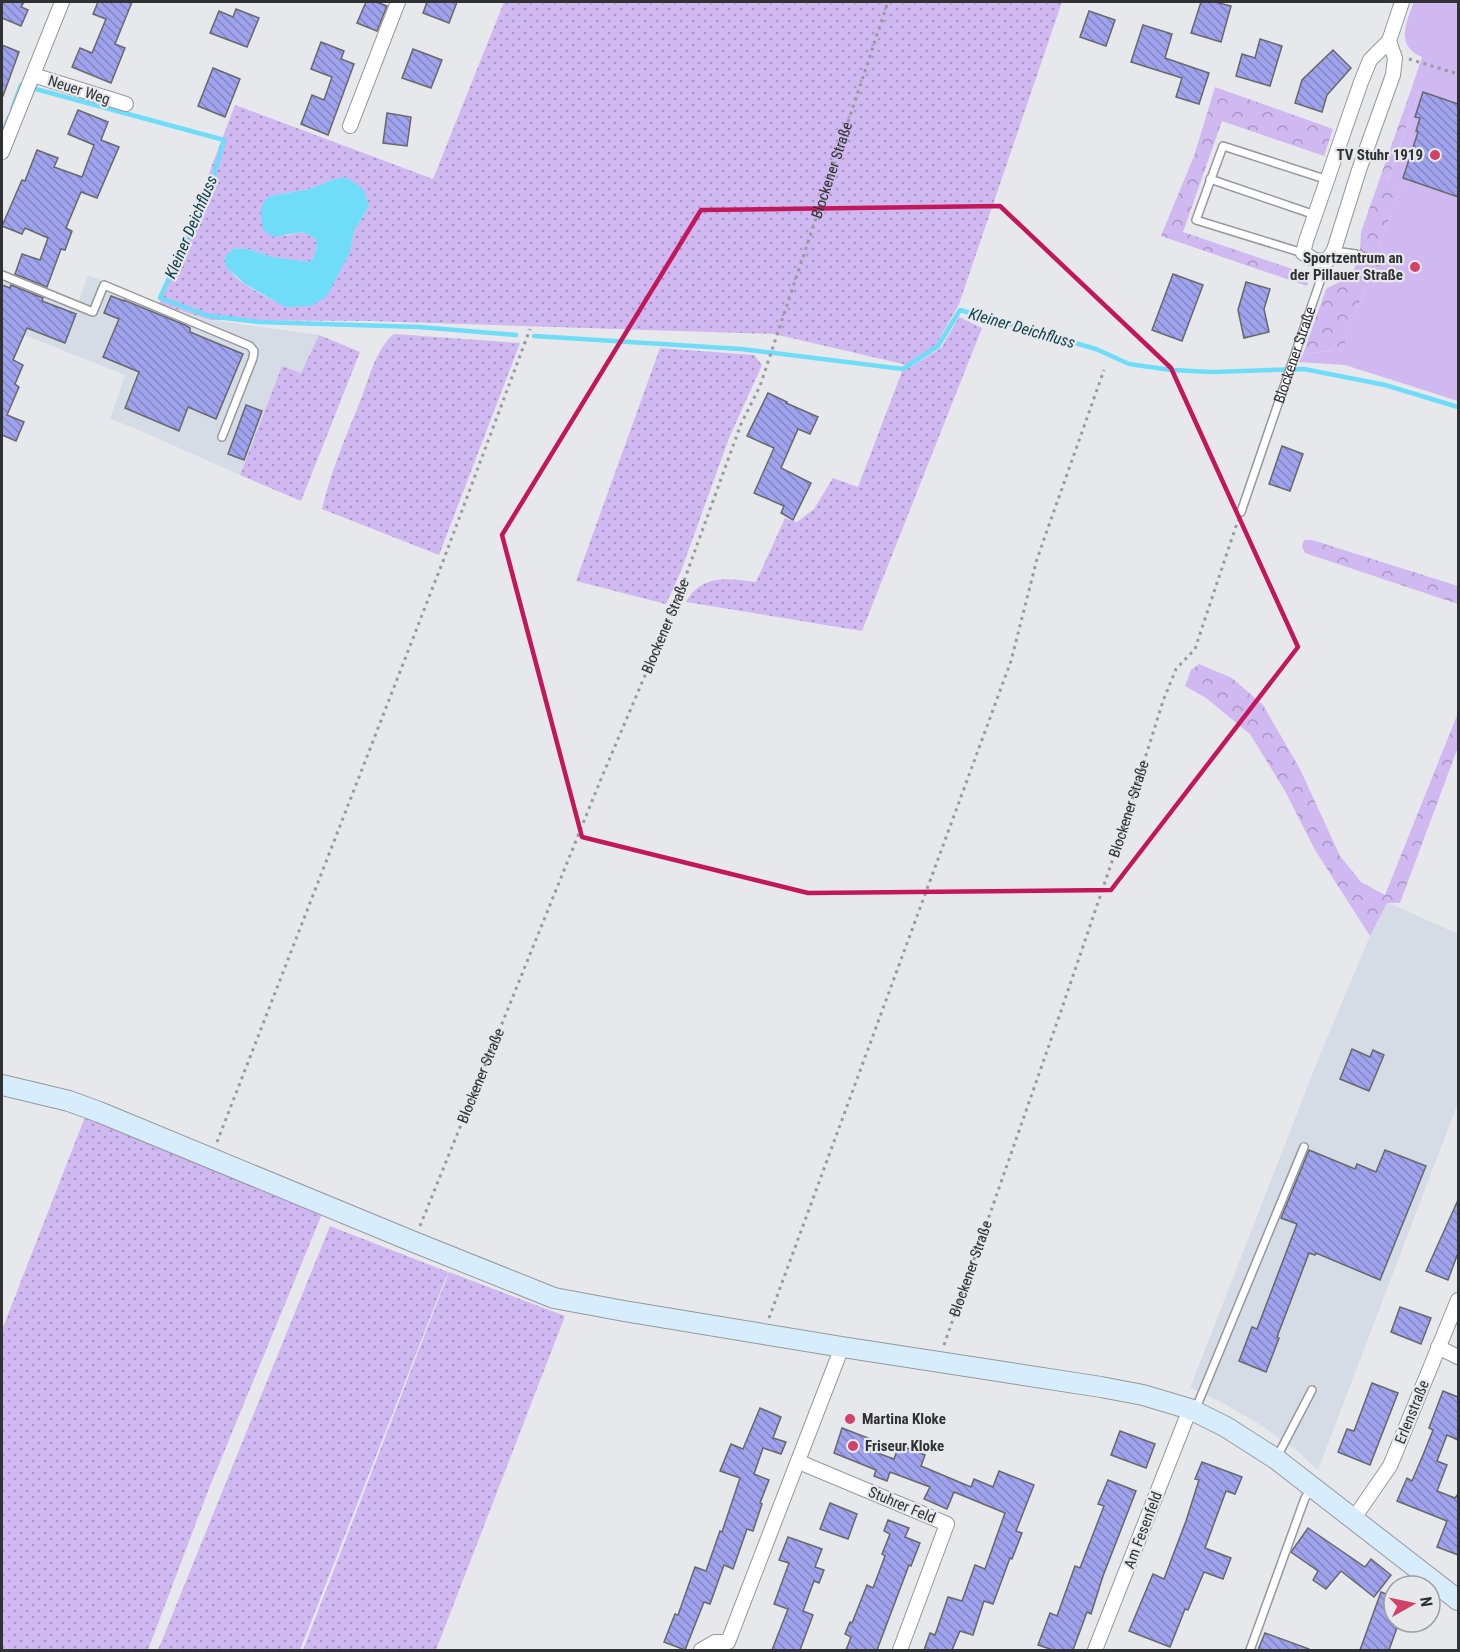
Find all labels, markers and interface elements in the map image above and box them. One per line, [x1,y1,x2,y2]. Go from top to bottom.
street label: Neuer Weg [46,72,112,108]
street label: Blockener Straße [807,120,856,221]
place label: TV Stuhr 1919 [1336,146,1423,164]
marker: TV Stuhr 1919 [1428,148,1442,162]
water label: Kleiner Deichfluss [161,173,221,281]
place label: Sportzentrum an der Pillauer Straße [1290,249,1403,284]
marker: Sportzentrum an der Pillauer Straße [1408,260,1422,274]
water label: Kleiner Deichfluss [967,304,1077,352]
street label: Blockener Straße [1270,304,1320,406]
street label: Blockener Straße [638,577,693,676]
street label: Blockener Straße [1105,758,1153,860]
street label: Blockener Straße [454,1026,508,1126]
street label: Blockener Straße [946,1218,996,1319]
street label: Erlenstraße [1391,1377,1433,1447]
place label: Martina Kloke [862,1410,946,1428]
marker: Martina Kloke [843,1412,857,1426]
place label: Friseur Kloke [865,1437,944,1455]
marker: Friseur Kloke [846,1439,860,1453]
street label: Stuhrer Feld [866,1483,938,1527]
street label: Am Fesenfeld [1120,1489,1166,1571]
north arrow [1382,1574,1442,1634]
text: N [1416,1595,1436,1608]

